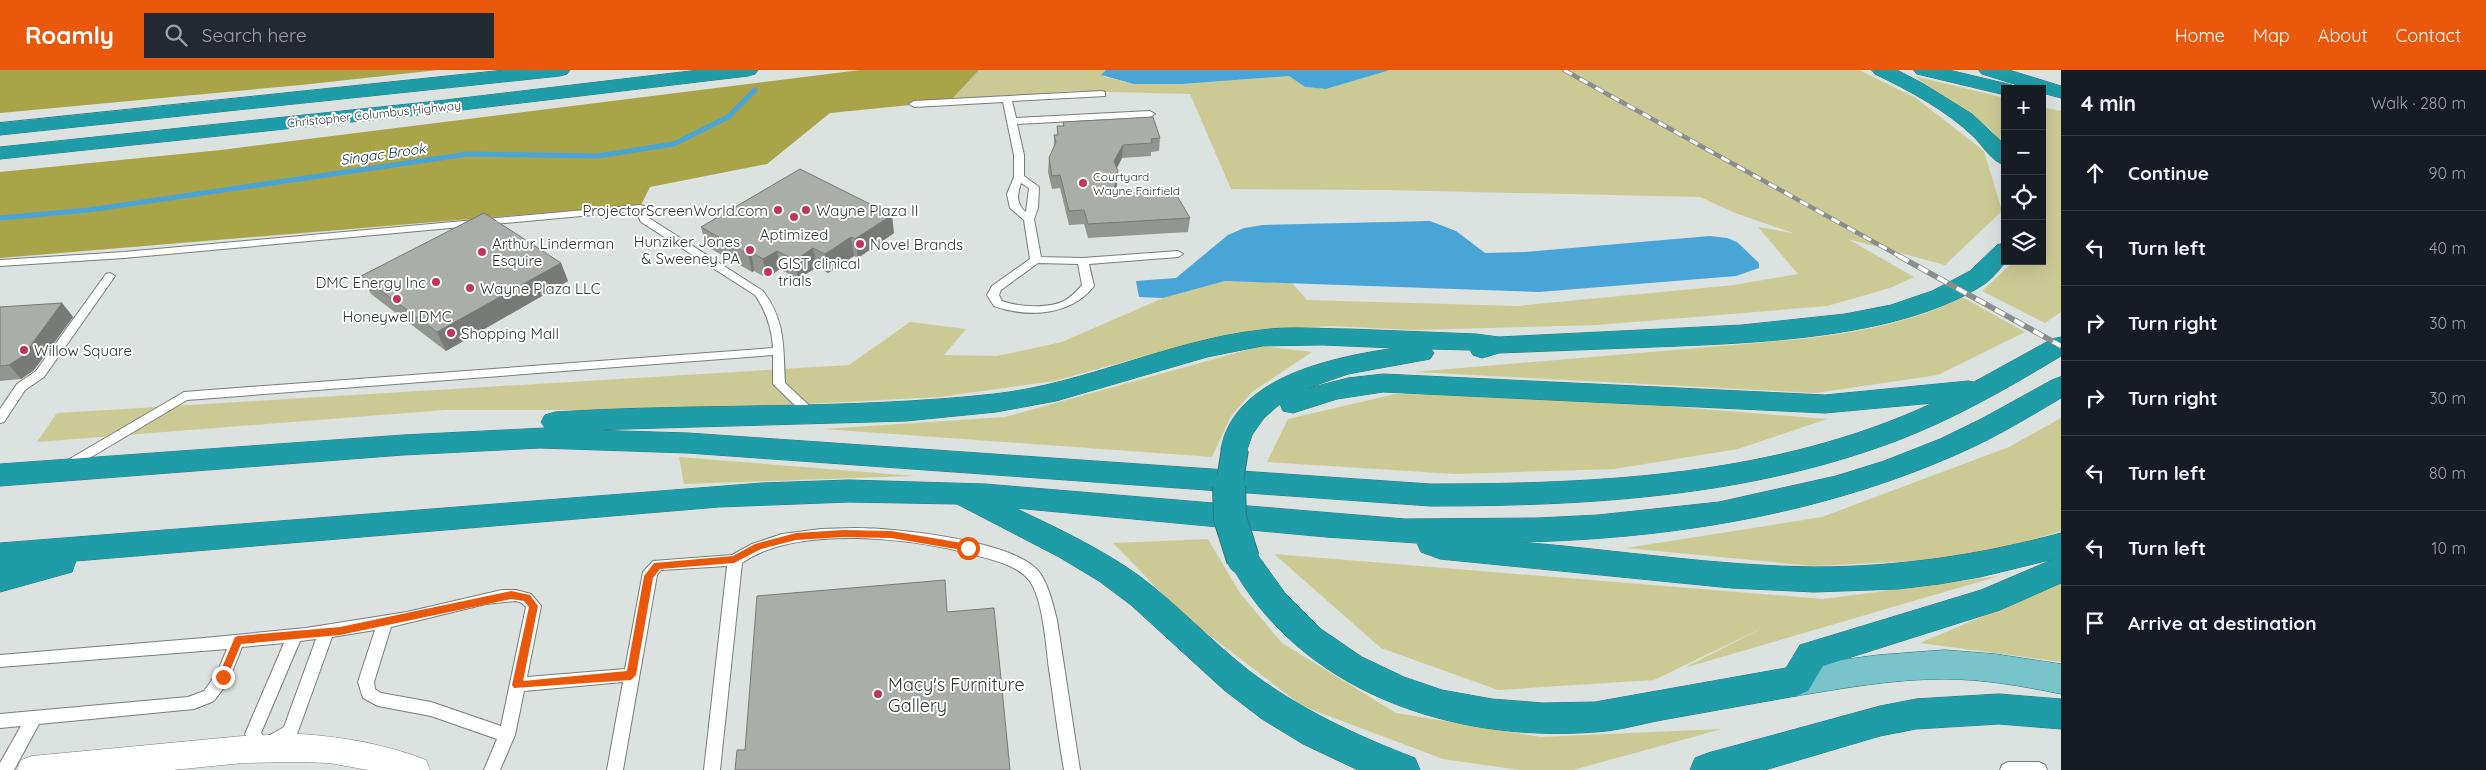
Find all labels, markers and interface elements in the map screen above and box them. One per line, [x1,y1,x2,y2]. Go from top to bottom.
search box [144,13,494,58]
text: Roamly [25,20,114,50]
icon: search [162,21,190,49]
text: Search here [202,23,307,47]
text: Home [2175,24,2225,47]
text: Map [2253,24,2290,47]
text: About [2318,24,2368,47]
text: Contact [2396,24,2461,47]
map controls [2001,85,2046,265]
button: + [2001,85,2046,130]
text: 4 min [2081,90,2136,116]
text: Walk · 280 m [2371,93,2466,113]
street label: Christopher Columbus Highway [286,97,462,131]
button: − [2001,130,2046,175]
water label: Singac Brook [339,139,428,169]
icon: ahead [2081,159,2109,187]
text: Continue [2128,161,2209,185]
text: 90 m [2429,163,2466,183]
place label: Courtyard Wayne Fairfield [1093,169,1180,198]
button: locate [2001,175,2046,220]
marker: Courtyard Wayne Fairfield [1077,177,1089,189]
place label: ProjectorScreenWorld.com [582,201,768,220]
place label: Wayne Plaza II [816,201,919,220]
marker: ProjectorScreenWorld.com [772,204,784,216]
marker: Wayne Plaza II [800,204,812,216]
marker: Aptimized [788,211,800,223]
button: layers [2001,220,2046,265]
place label: Aptimized [760,225,828,244]
place label: Hunziker Jones & Sweeney PA [634,232,740,268]
place label: Arthur Linderman Esquire [492,234,614,270]
icon: left [2081,234,2109,262]
place label: Novel Brands [870,235,963,254]
text: Turn left [2128,236,2206,260]
marker: Novel Brands [854,238,866,250]
text: 40 m [2429,238,2466,258]
marker: Hunziker Jones & Sweeney PA [744,244,756,256]
marker: Arthur Linderman Esquire [476,246,488,258]
place label: GIST clinical trials [778,254,860,290]
marker: GIST clinical trials [762,266,774,278]
place label: DMC Energy Inc [316,273,426,292]
marker: DMC Energy Inc [430,276,442,288]
place label: Wayne Plaza LLC [480,279,601,298]
marker: Wayne Plaza LLC [464,282,476,294]
marker: Honeywell DMC [391,293,403,305]
place label: Honeywell DMC [342,307,452,326]
icon: right [2081,309,2109,337]
text: Turn right [2128,311,2217,335]
text: 30 m [2429,313,2466,333]
place label: Shopping Mall [461,324,559,343]
marker: Shopping Mall [445,327,457,339]
place label: Willow Square [34,341,132,360]
marker: Willow Square [18,344,30,356]
icon: right [2081,384,2109,412]
text: Turn right [2128,386,2217,410]
text: 30 m [2429,388,2466,408]
icon: left [2081,459,2109,487]
text: Turn left [2128,461,2206,485]
text: 80 m [2429,463,2466,483]
icon: left [2081,534,2109,562]
text: Turn left [2128,536,2206,560]
route start [957,537,980,560]
text: 10 m [2432,538,2466,558]
icon: arrive [2081,609,2109,637]
text: Arrive at destination [2128,611,2317,635]
route end [212,666,235,689]
place label: Macy's Furniture Gallery [888,673,1025,717]
marker: Macy's Furniture Gallery [872,688,884,700]

